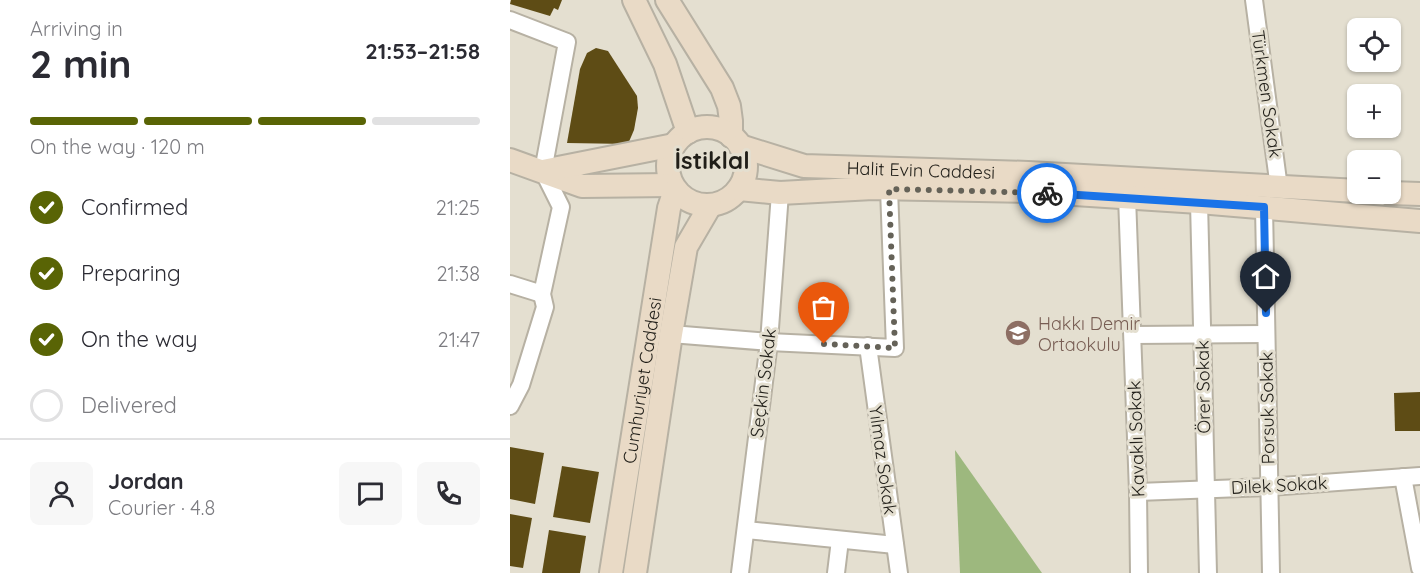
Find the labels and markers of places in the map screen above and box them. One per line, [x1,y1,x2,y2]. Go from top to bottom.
pin [1240,251,1291,313]
pin [798,282,849,344]
place label: Hakkı Demir Ortaokulu [1038,312,1140,356]
school or university icon: Hakkı Demir Ortaokulu [1003,318,1033,348]

